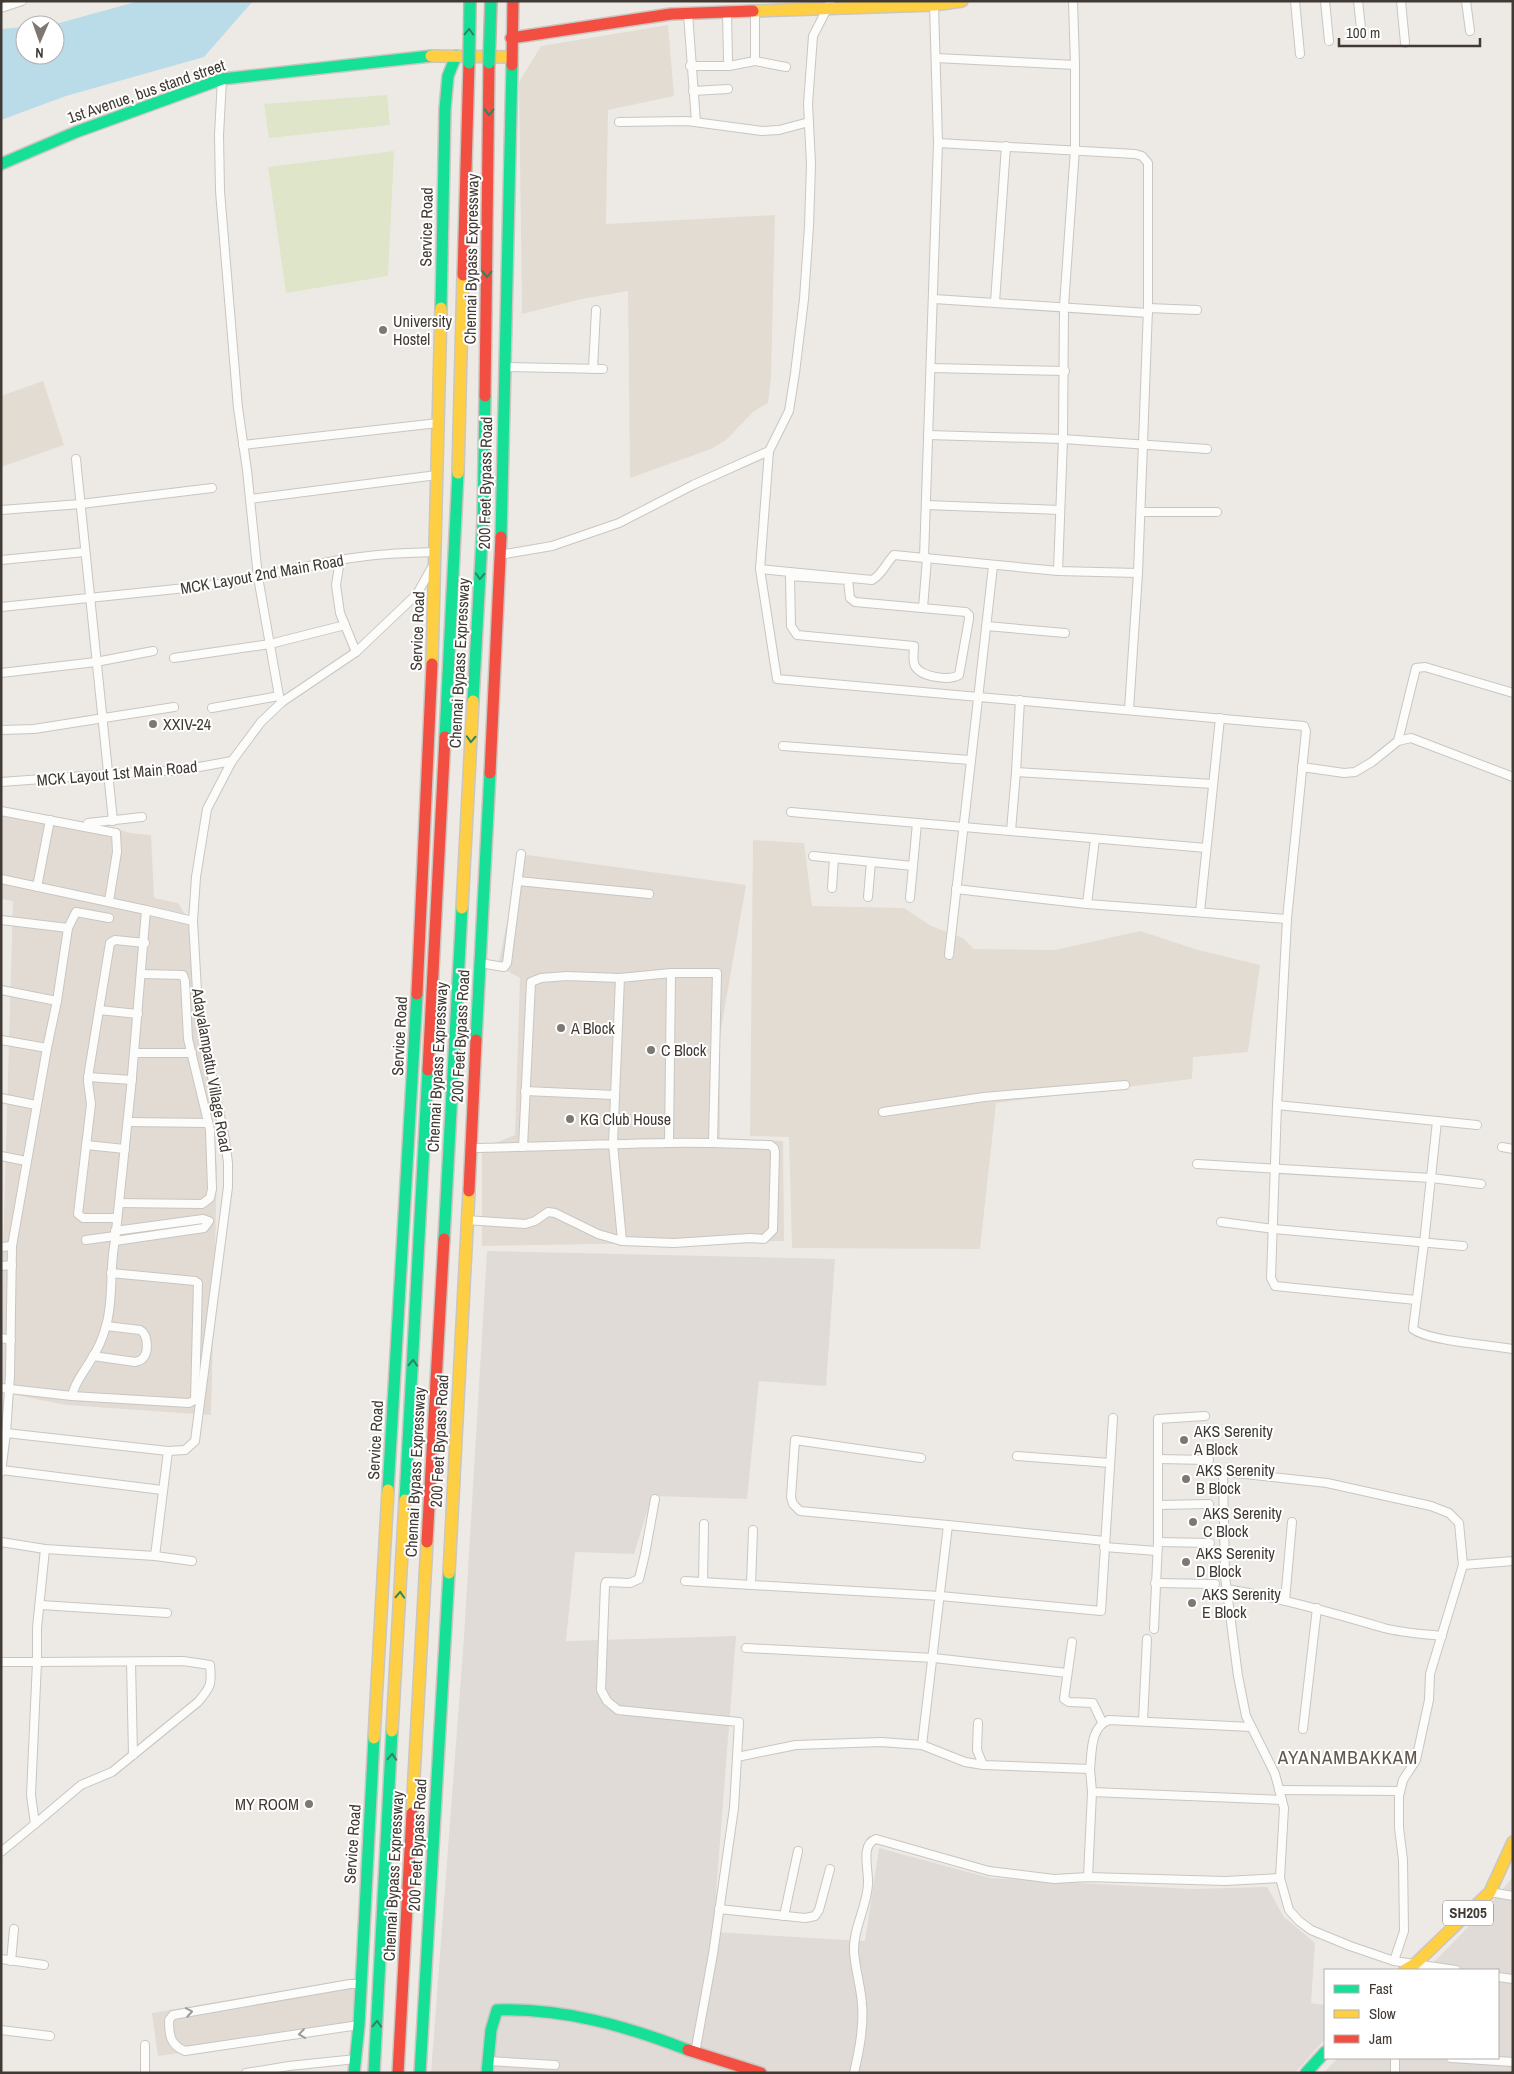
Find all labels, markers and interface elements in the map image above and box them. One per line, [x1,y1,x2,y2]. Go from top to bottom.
north arrow [15,15,65,65]
scale bar [1339,15,1480,47]
text: 100 m [1346,22,1380,43]
one-way arrow [464,28,475,36]
text: N [35,44,44,62]
street label: 1st Avenue, bus stand street [64,54,228,128]
one-way arrow [484,108,494,116]
street label: Chennai Bypass Expressway [459,173,483,344]
street label: Service Road [414,187,438,267]
one-way arrow [481,270,492,278]
place label: University Hostel [393,310,452,350]
marker: University Hostel [377,324,389,336]
street label: 200 Feet Bypass Road [473,416,497,550]
street label: MCK Layout 2nd Main Road [179,549,345,599]
one-way arrow [475,573,486,581]
street label: Chennai Bypass Expressway [444,577,474,749]
street label: Service Road [405,591,429,671]
place label: XXIV-24 [163,713,211,735]
marker: XXIV-24 [147,718,159,730]
one-way arrow [466,735,477,743]
street label: MCK Layout 1st Main Road [36,755,198,791]
street label: 200 Feet Bypass Road [446,969,474,1103]
street label: Chennai Bypass Expressway [422,981,452,1153]
street label: Adayalampattu Village Road [187,985,237,1154]
street label: Service Road [386,996,412,1076]
place label: A Block [570,1017,615,1039]
marker: A Block [555,1022,567,1034]
place label: C Block [661,1039,707,1061]
marker: C Block [645,1044,657,1056]
place label: KG Club House [580,1108,671,1130]
marker: KG Club House [564,1113,576,1125]
one-way arrow [407,1358,418,1366]
street label: 200 Feet Bypass Road [425,1374,453,1508]
street label: Chennai Bypass Expressway [400,1386,430,1558]
street label: Service Road [362,1400,388,1480]
place label: AKS Serenity A Block [1193,1420,1273,1460]
marker: AKS Serenity A Block [1178,1434,1190,1446]
place label: AKS Serenity B Block [1195,1459,1275,1499]
marker: AKS Serenity B Block [1180,1473,1192,1485]
place label: AKS Serenity C Block [1202,1502,1282,1542]
marker: AKS Serenity C Block [1187,1516,1199,1528]
place label: AKS Serenity D Block [1195,1542,1275,1582]
marker: AKS Serenity D Block [1180,1556,1192,1568]
place label: AKS Serenity E Block [1201,1583,1281,1623]
one-way arrow [395,1590,406,1598]
marker: AKS Serenity E Block [1186,1597,1198,1609]
district label: AYANAMBAKKAM [1277,1744,1418,1770]
one-way arrow [386,1753,397,1761]
street label: 200 Feet Bypass Road [403,1778,431,1912]
street label: Chennai Bypass Expressway [378,1790,408,1962]
place label: MY ROOM [235,1793,299,1815]
marker: MY ROOM [303,1798,315,1810]
street label: Service Road [338,1804,366,1884]
road number: SH205 [1443,1900,1493,1926]
legend [1324,1969,1499,2059]
text: Fast [1369,1978,1393,1999]
text: Slow [1369,2003,1396,2024]
one-way arrow [185,2007,194,2018]
one-way arrow [372,2020,383,2028]
one-way arrow [298,2028,306,2038]
text: Jam [1369,2028,1392,2049]

